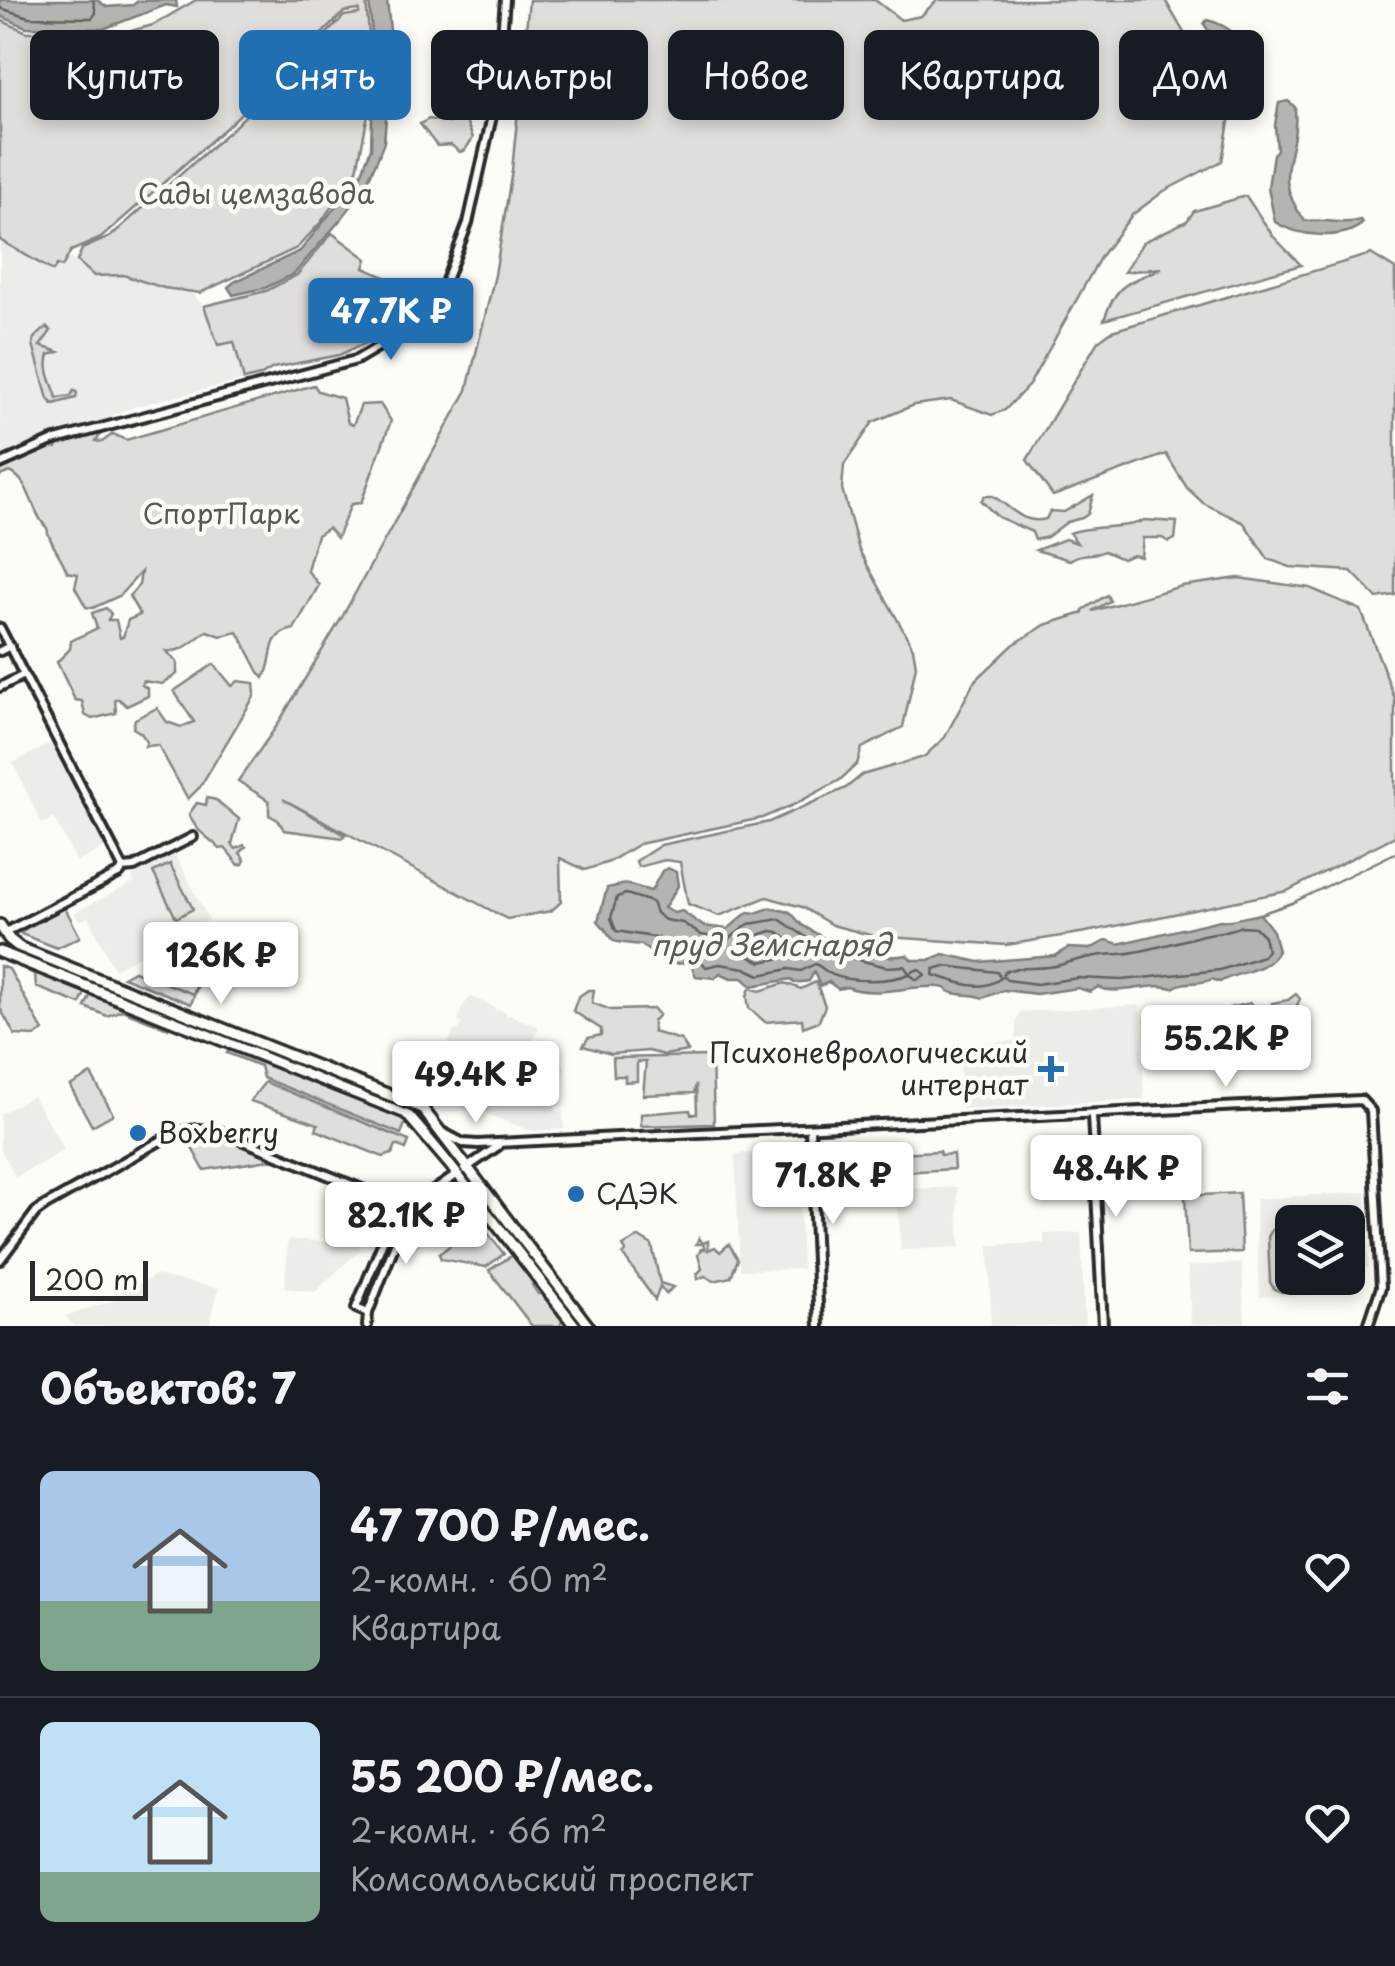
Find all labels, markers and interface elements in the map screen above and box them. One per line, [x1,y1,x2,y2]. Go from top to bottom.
chip: Купить [30,30,219,120]
chip: Снять [239,30,411,120]
chip: Фильтры [431,30,648,120]
chip: Новое [668,30,844,120]
chip: Квартира [864,30,1099,120]
chip: Дом [1119,30,1264,120]
park label: Сады цемзавода [138,171,375,214]
pin: 47.7K ₽ [299,278,483,363]
text: 47.7K ₽ [330,286,452,334]
park label: СпортПарк [142,491,300,534]
water label: пруд Земснаряд [651,921,893,966]
pin: 126K ₽ [140,922,302,1007]
text: 126K ₽ [165,930,277,978]
pin: 55.2K ₽ [1134,1005,1318,1090]
text: 55.2K ₽ [1163,1013,1289,1061]
place label: Психоневрологический интернат [709,1030,1029,1105]
pin: 49.4K ₽ [384,1041,568,1126]
text: 49.4K ₽ [414,1049,538,1097]
marker: Психоневрологический интернат [1038,1056,1064,1082]
place label: Boxberry [158,1110,279,1153]
marker: Boxberry [127,1122,149,1144]
pin: 48.4K ₽ [1024,1135,1208,1220]
pin: 71.8K ₽ [741,1142,925,1227]
text: 48.4K ₽ [1052,1143,1180,1191]
text: 71.8K ₽ [774,1150,892,1198]
place label: СДЭК [596,1171,678,1214]
pin: 82.1K ₽ [314,1182,498,1267]
marker: СДЭК [565,1183,587,1205]
text: 82.1K ₽ [347,1190,465,1238]
map controls [1275,1205,1365,1295]
button: layers [1275,1205,1365,1295]
scale bar [30,1256,148,1300]
text: 200 m [45,1257,138,1300]
text: Объектов: 7 [40,1355,296,1418]
icon: filters [1300,1359,1355,1414]
text: 47 700 ₽/мес. [350,1492,650,1555]
icon: home [120,1511,240,1631]
icon: heart [1300,1544,1355,1599]
text: 2-комн. · 60 m² [350,1555,608,1603]
text: Квартира [350,1603,501,1651]
text: 55 200 ₽/мес. [350,1743,654,1806]
icon: home [120,1762,240,1882]
icon: heart [1300,1795,1355,1850]
text: 2-комн. · 66 m² [350,1806,607,1854]
text: Комсомольский проспект [350,1854,753,1902]

